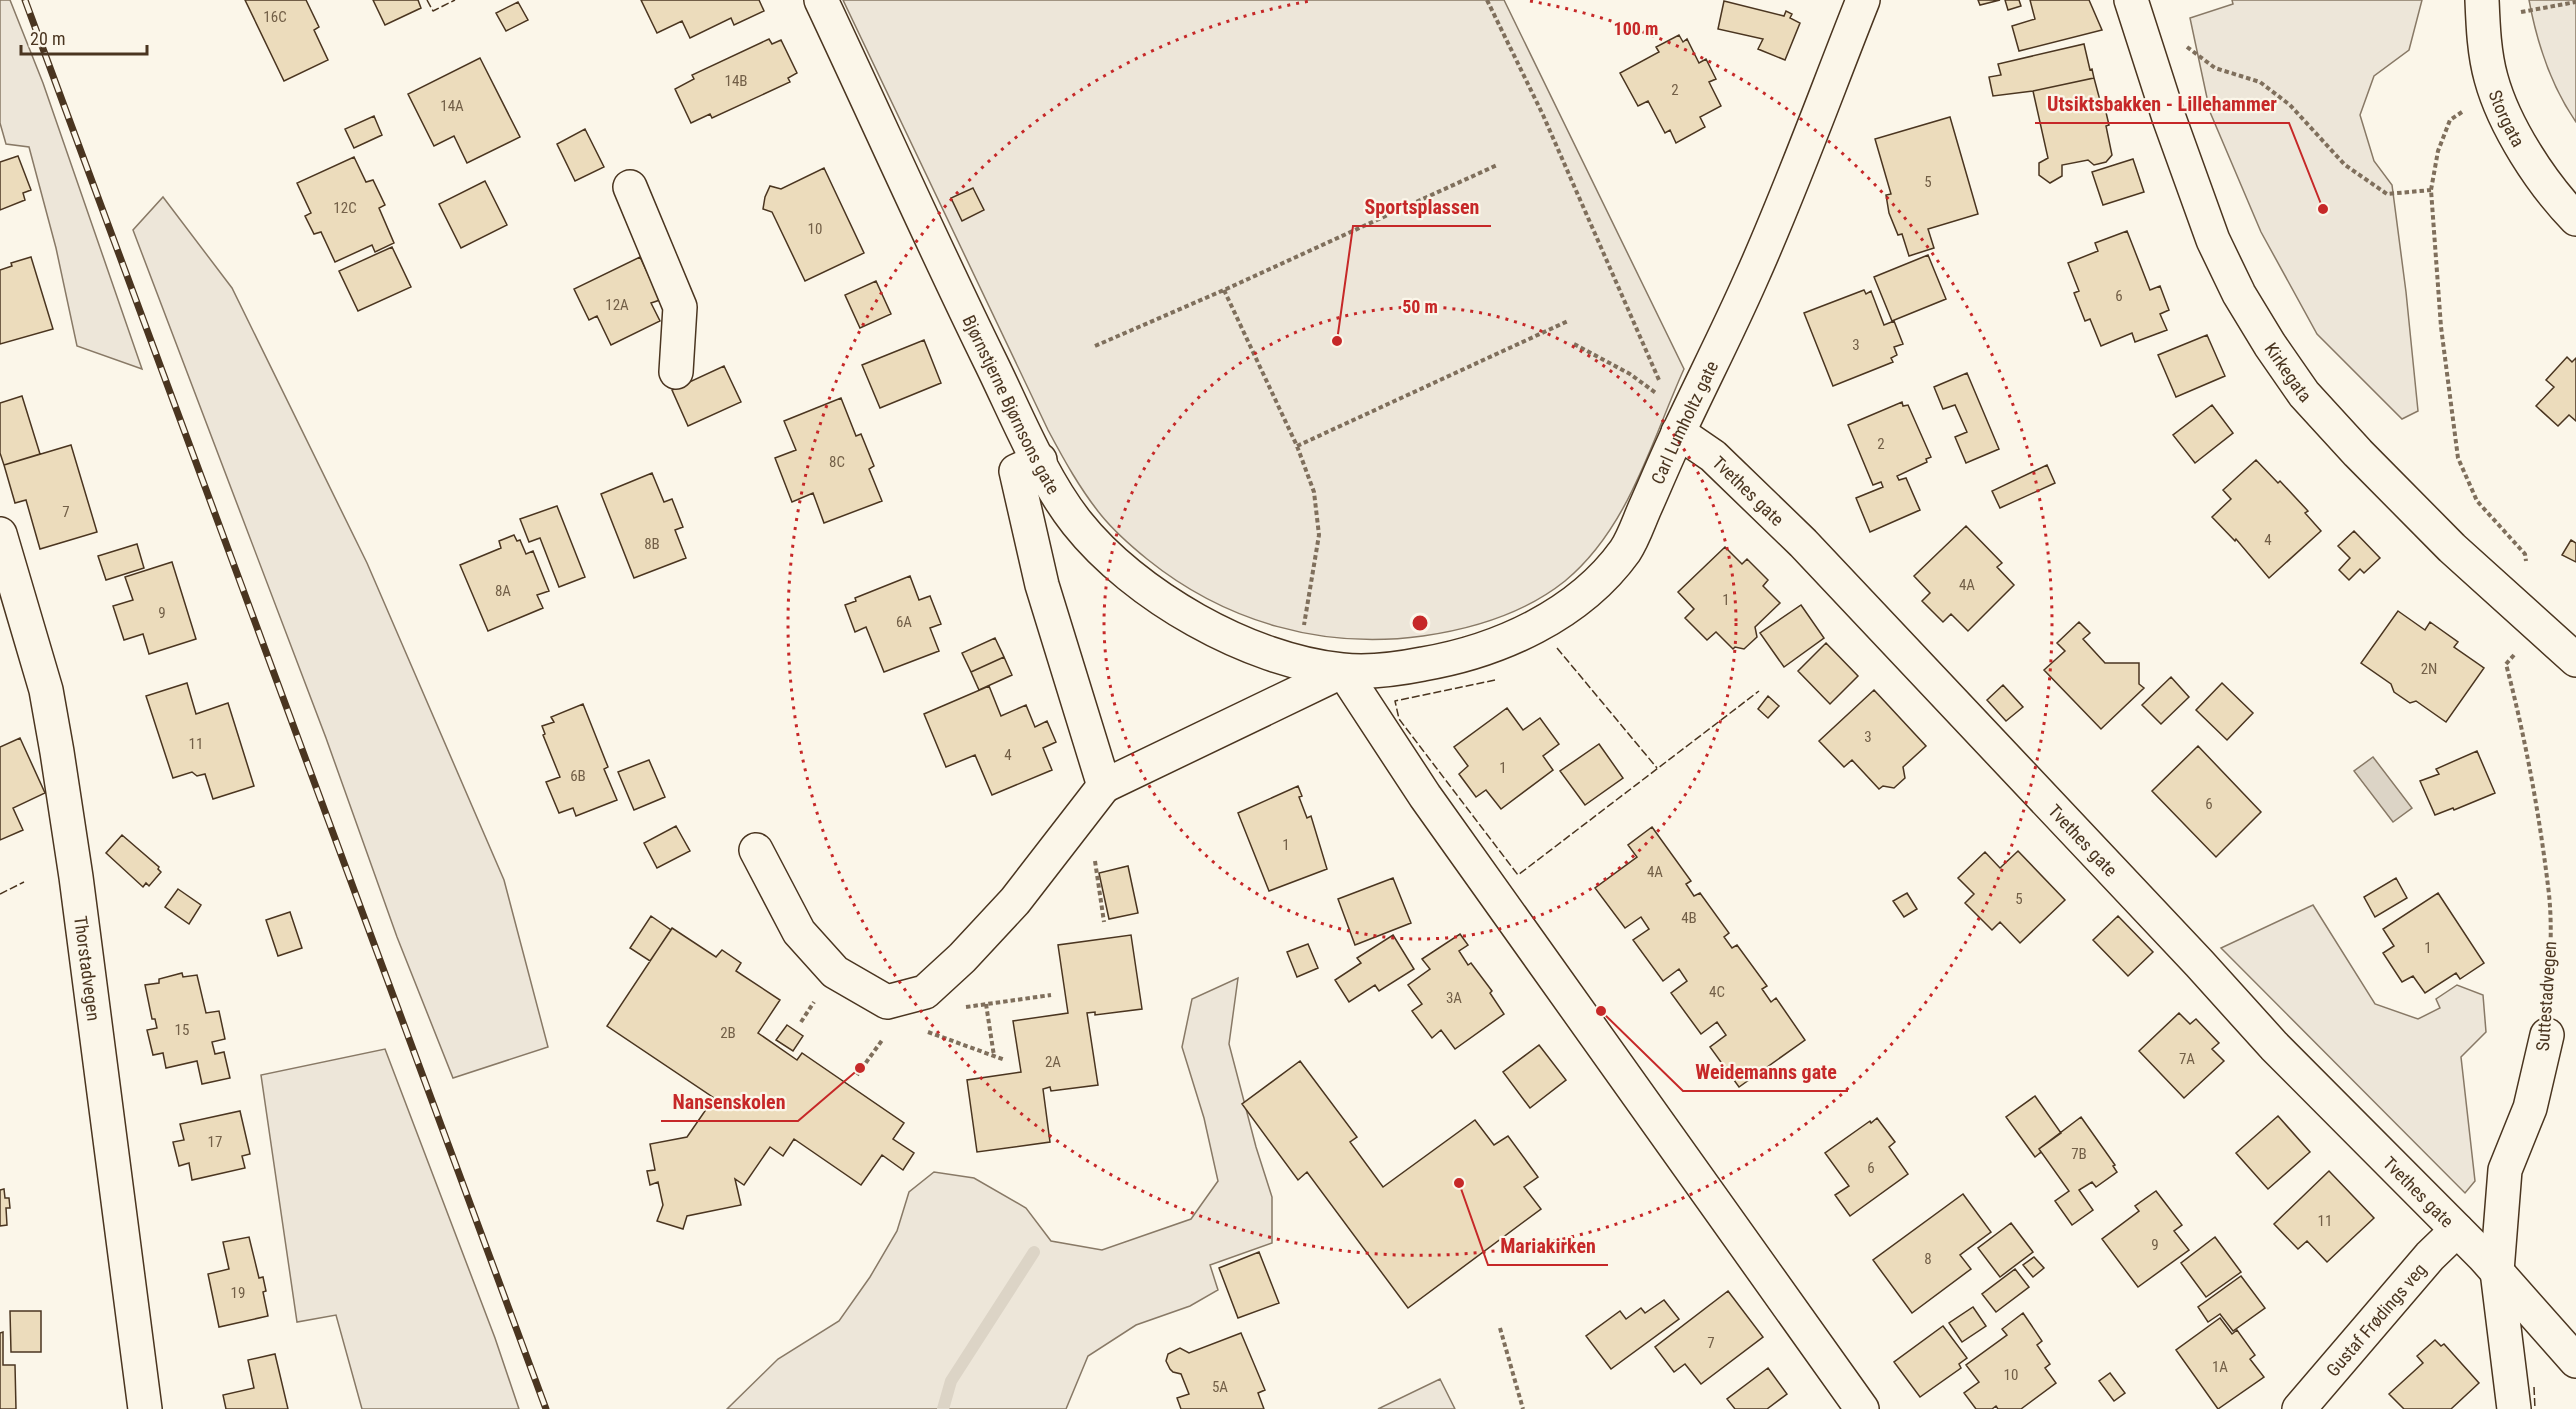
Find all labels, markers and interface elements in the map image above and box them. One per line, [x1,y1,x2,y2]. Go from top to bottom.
house number: 16C [263,8,287,26]
scale bar [21,18,147,56]
text: 100 m [1614,18,1658,39]
text: 20 m [30,28,65,49]
house number: 14B [725,72,748,90]
house number: 2 [1671,81,1679,99]
callout: Utsiktsbakken - Lillehammer [2035,85,2289,123]
street label: Storgata [2485,87,2530,150]
text: Utsiktsbakken - Lillehammer [2047,92,2277,116]
house number: 14A [440,97,464,115]
house number: 5 [1924,173,1932,191]
callout: Sportsplassen [1353,188,1491,226]
text: Sportsplassen [1365,195,1479,219]
house number: 12C [333,199,357,217]
house number: 10 [808,220,822,238]
house number: 6 [2115,287,2123,305]
house number: 12A [605,296,629,314]
text: 50 m [1402,296,1438,317]
street label: Bjørnstjerne Bjørnsons gate [959,312,1065,498]
house number: 3 [1852,336,1860,354]
street label: Kirkegata [2261,338,2316,406]
street label: Carl Lumholtz gate [1646,357,1722,487]
house number: 2 [1877,435,1885,453]
street label: Tvethes gate [1709,451,1789,530]
house number: 8C [829,453,845,471]
house number: 7 [62,503,70,521]
house number: 4 [2264,531,2272,549]
house number: 8B [644,535,660,553]
house number: 4A [1959,576,1975,594]
house number: 8A [495,582,511,600]
house number: 1 [1722,591,1730,609]
house number: 9 [158,604,166,622]
house number: 6A [896,613,912,631]
centre of rings [1410,613,1430,633]
house number: 2N [2421,660,2437,678]
house number: 3 [1864,728,1872,746]
house number: 11 [189,735,203,753]
house number: 4 [1004,746,1012,764]
house number: 1 [1499,759,1507,777]
house number: 6B [570,767,586,785]
house number: 6 [2205,795,2213,813]
street label: Tvethes gate [2044,800,2122,880]
house number: 1 [1282,836,1290,854]
house number: 4A [1647,863,1663,881]
house number: 5 [2015,890,2023,908]
house number: 4B [1681,909,1697,927]
street label: Thorstadvegen [71,914,105,1022]
house number: 1 [2424,939,2432,957]
street label: Suttestadvegen [2532,940,2560,1052]
house number: 4C [1709,983,1725,1001]
house number: 3A [1446,989,1462,1007]
house number: 15 [175,1021,189,1039]
house number: 2B [720,1024,736,1042]
house number: 7A [2179,1050,2195,1068]
house number: 2A [1045,1053,1061,1071]
callout: Weidemanns gate [1683,1053,1848,1091]
text: Weidemanns gate [1695,1060,1837,1084]
callout: Nansenskolen [661,1083,798,1121]
text: Nansenskolen [672,1090,786,1114]
house number: 17 [208,1133,222,1151]
house number: 7B [2071,1145,2087,1163]
street label: Tvethes gate [2379,1152,2458,1231]
house number: 6 [1867,1159,1875,1177]
house number: 11 [2318,1212,2332,1230]
callout: Mariakirken [1488,1227,1608,1265]
text: Mariakirken [1500,1234,1596,1258]
house number: 9 [2151,1236,2159,1254]
house number: 8 [1924,1250,1932,1268]
street label: Gustaf Frødings veg [2322,1259,2430,1380]
house number: 19 [231,1284,245,1302]
house number: 7 [1707,1334,1715,1352]
house number: 1A [2212,1358,2228,1376]
house number: 10 [2004,1366,2018,1384]
house number: 5A [1212,1378,1228,1396]

